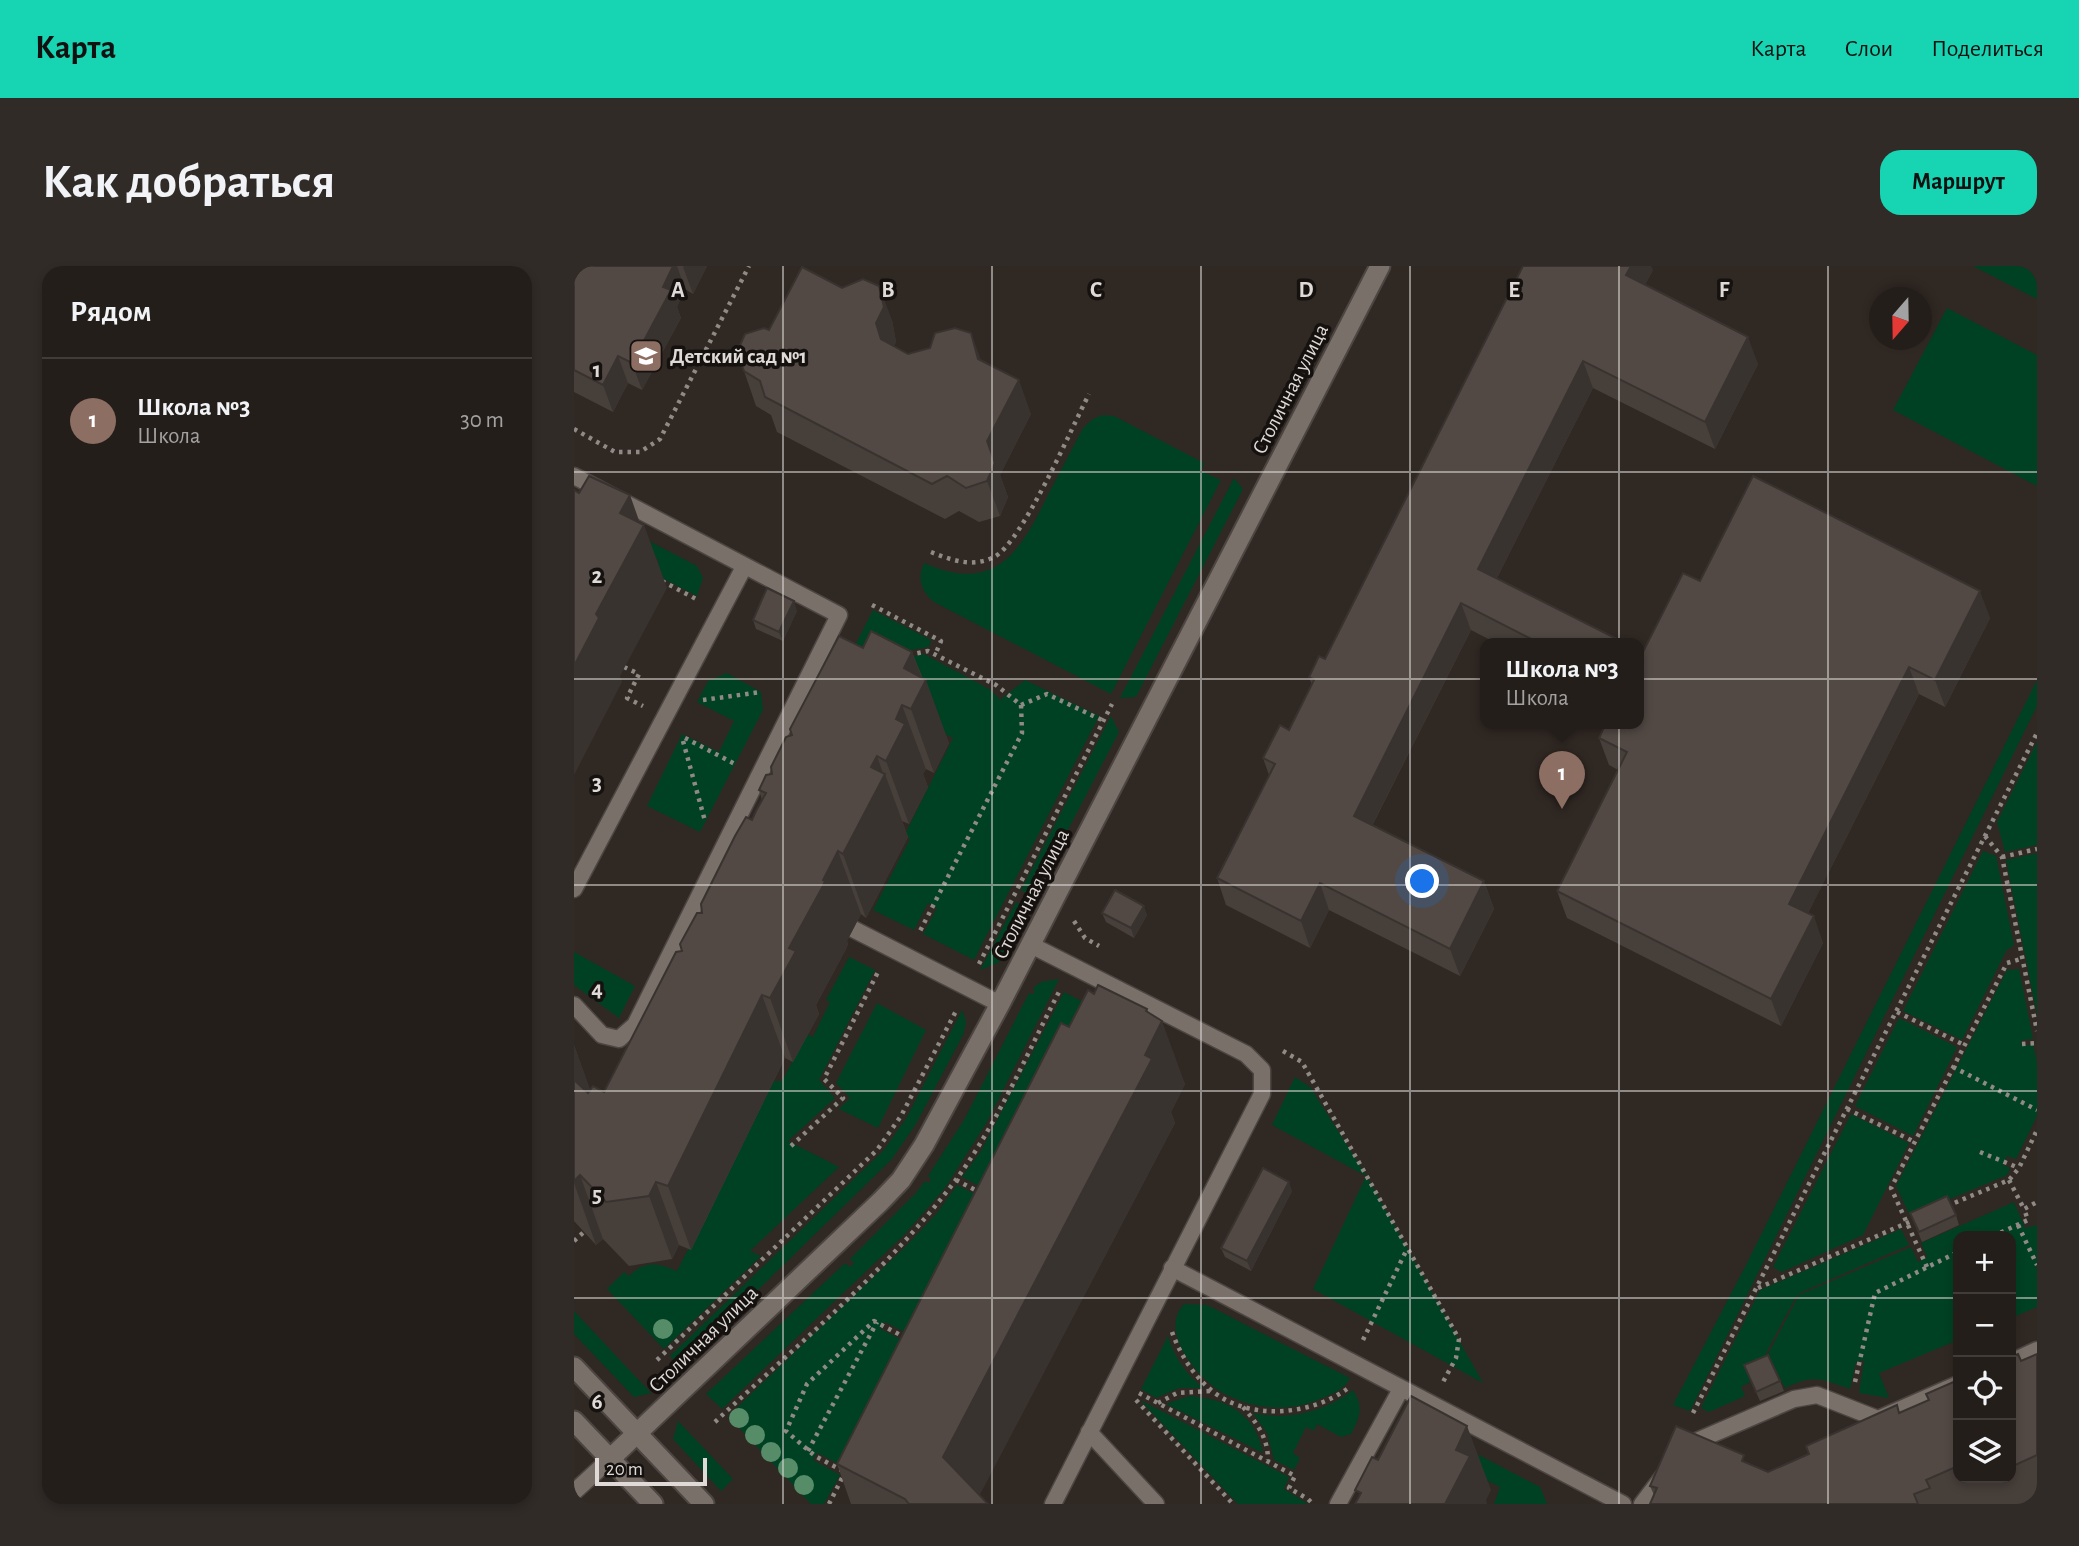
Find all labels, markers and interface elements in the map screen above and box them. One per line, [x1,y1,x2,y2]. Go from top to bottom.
text: Карта [35,32,116,65]
text: Карта [1750,37,1806,61]
text: Слои [1844,37,1893,61]
text: Поделиться [1931,37,2044,61]
button: Маршрут [1880,150,2037,215]
text: Как добраться [42,158,335,207]
text: A [671,279,685,302]
text: B [881,279,895,302]
text: C [1090,279,1102,302]
text: D [1298,279,1314,302]
text: E [1508,279,1520,302]
text: F [1719,279,1730,302]
north arrow [1869,287,1932,350]
text: Рядом [70,297,152,327]
street label: Столичная улица [1249,320,1332,458]
school or university icon: Детский сад №1 [627,337,665,375]
place label: Детский сад №1 [670,346,807,367]
text: 1 [593,359,601,382]
text: Школа №3 [137,394,250,420]
text: 1 [89,409,97,432]
text: 30 m [460,409,504,432]
text: Школа [137,425,201,448]
text: 2 [592,565,603,588]
popup [1480,638,1644,729]
text: Школа №3 [1505,656,1619,682]
text: Школа [1505,687,1569,710]
pin: 1 [1539,751,1585,809]
text: 3 [592,772,602,795]
street label: Столичная улица [990,825,1073,963]
your location [1405,864,1439,898]
text: 4 [591,978,603,1001]
text: 5 [592,1184,602,1207]
map controls [1953,1231,2016,1483]
button: + [1953,1231,2016,1294]
street label: Столичная улица [645,1282,762,1397]
button: − [1953,1294,2016,1357]
button: locate [1953,1357,2016,1420]
text: 6 [591,1391,603,1414]
button: layers [1953,1420,2016,1483]
scale bar [595,1455,707,1487]
text: 20 m [606,1460,643,1479]

